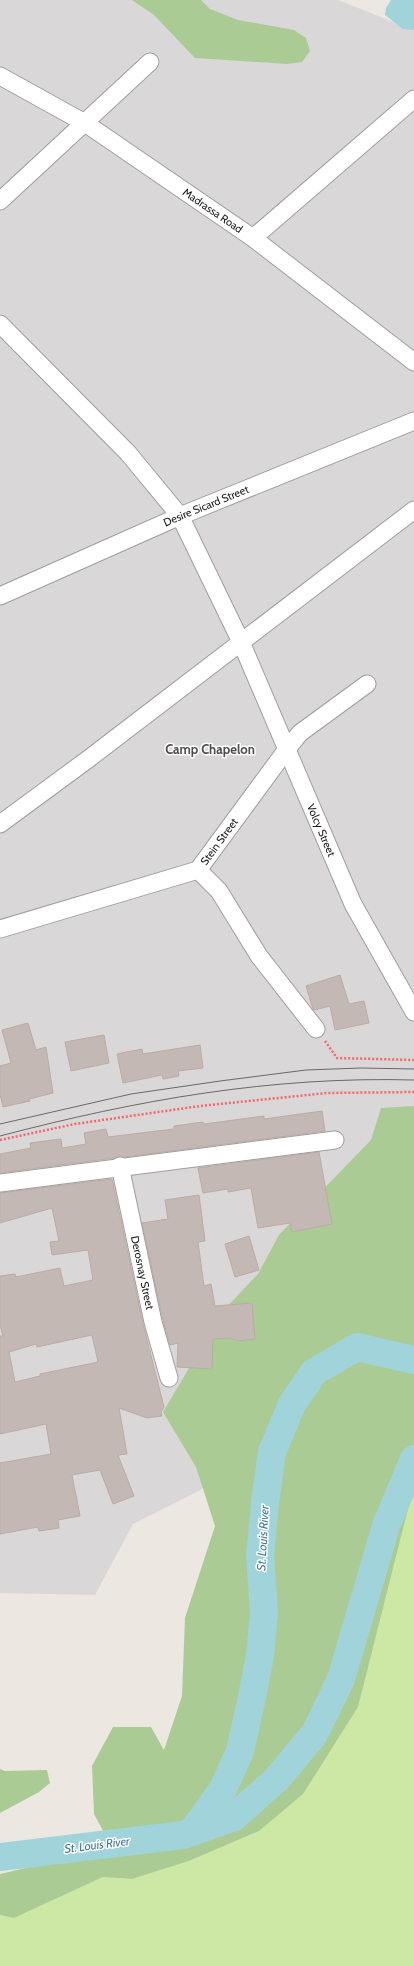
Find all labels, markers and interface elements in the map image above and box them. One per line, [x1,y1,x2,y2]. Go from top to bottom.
street label: Madrassa Road [180,185,246,236]
street label: Desire Sicard Street [161,482,251,530]
district label: Camp Chapelon [165,741,255,757]
street label: Volcy Street [304,802,339,859]
street label: Stein Street [197,815,241,868]
street label: Derosnay Street [128,1234,157,1311]
water label: St. Louis River [253,1504,272,1571]
water label: St. Louis River [64,1833,132,1856]

